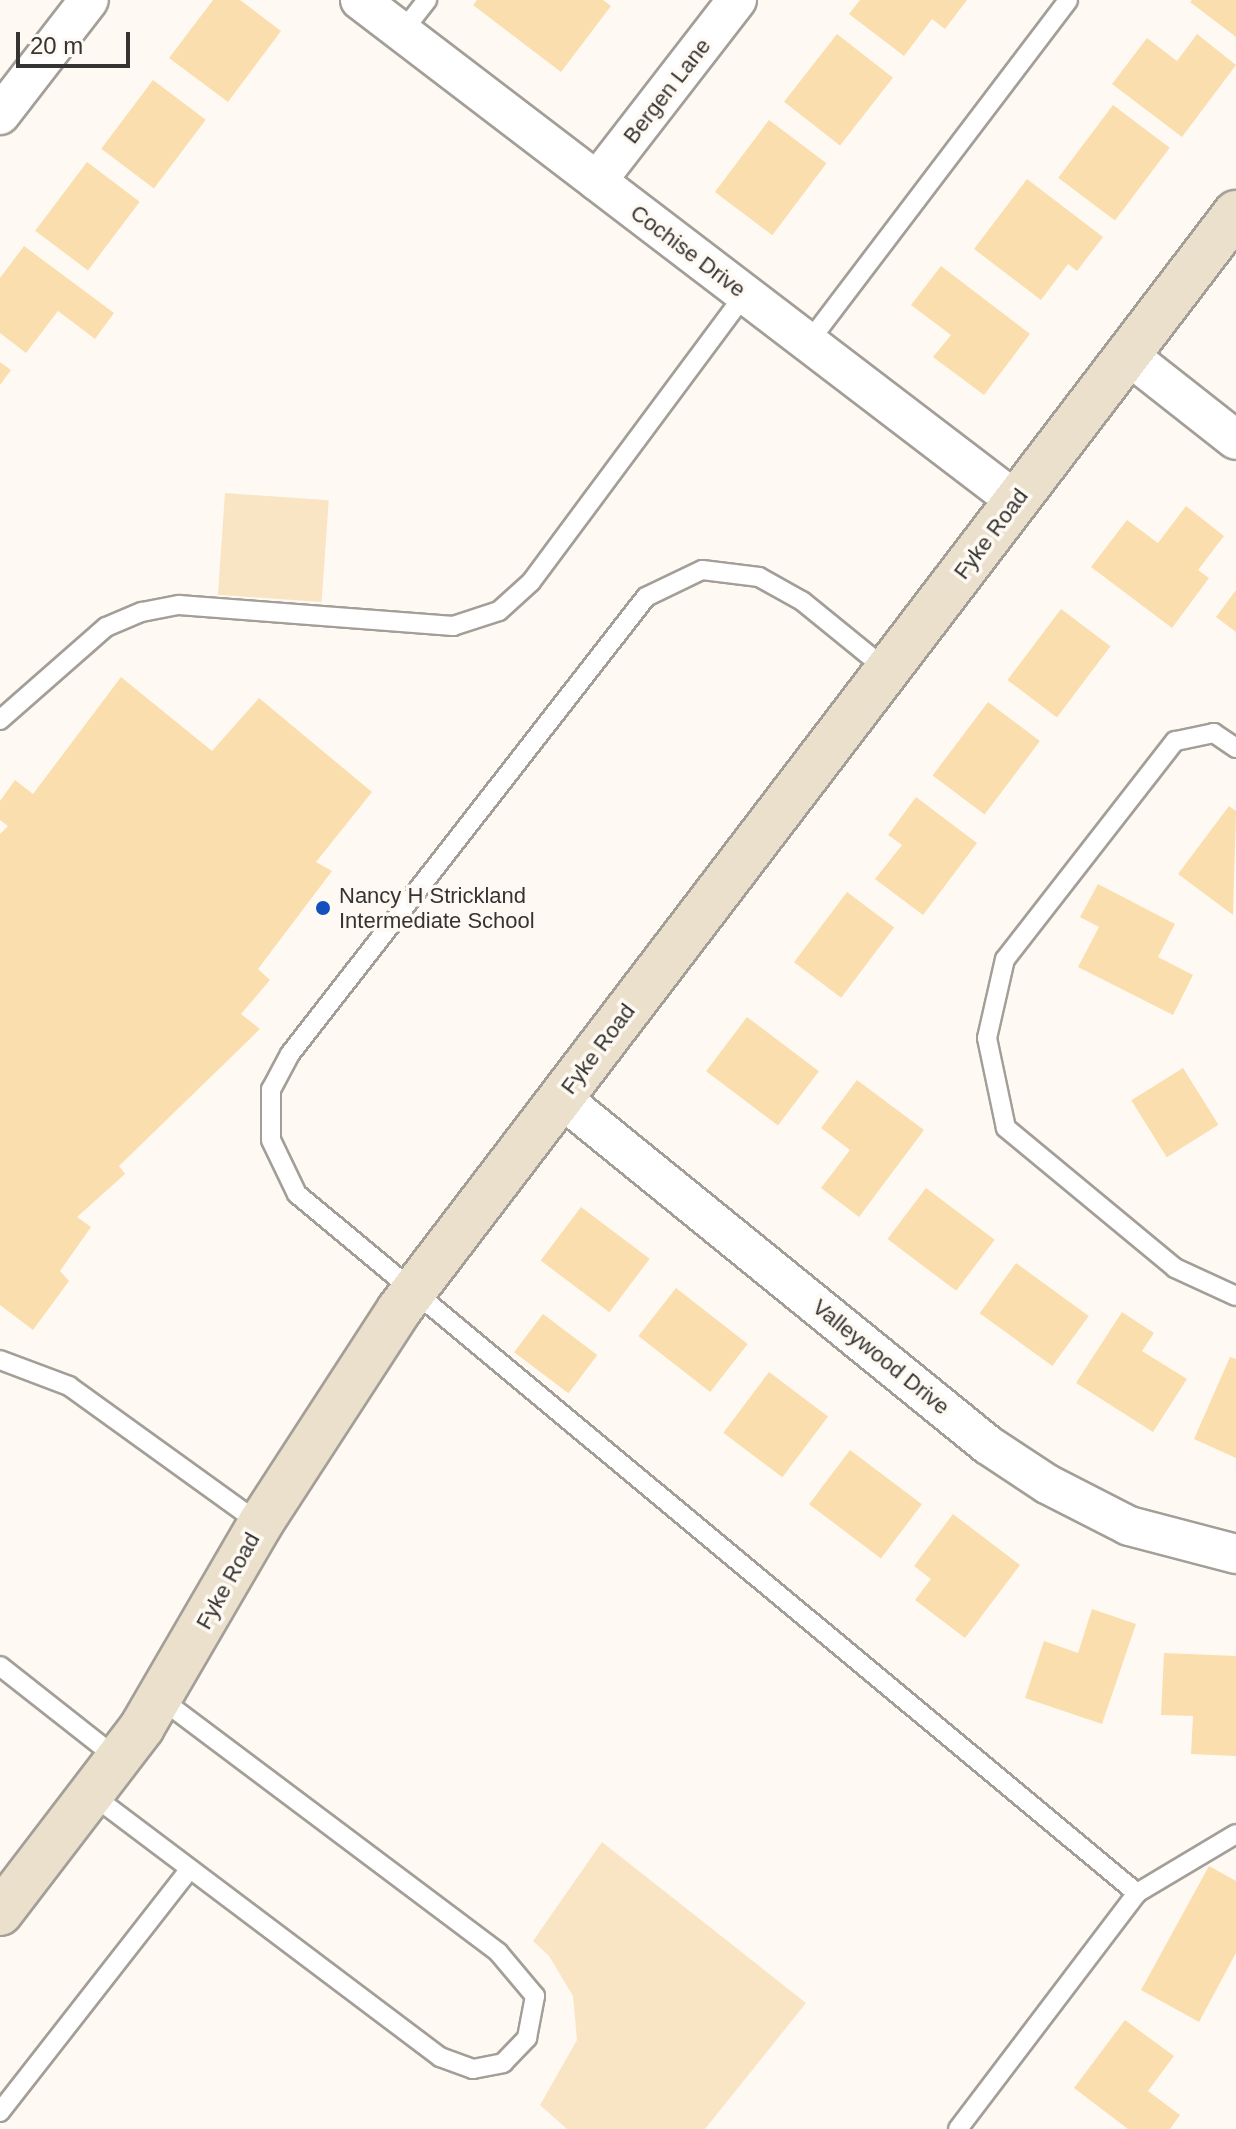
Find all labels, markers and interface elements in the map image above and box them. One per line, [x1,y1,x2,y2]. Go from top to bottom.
scale bar [20,16,134,66]
text: 20 m [30,32,83,59]
street label: Bergen Lane [618,33,716,149]
street label: Cochise Drive [625,199,751,303]
street label: Fyke Road [948,484,1034,584]
place label: Nancy H Strickland Intermediate School [339,882,535,934]
marker: Nancy H Strickland Intermediate School [314,899,332,917]
street label: Fyke Road [555,999,641,1099]
street label: Valleywood Drive [807,1294,955,1420]
street label: Fyke Road [191,1528,265,1634]

